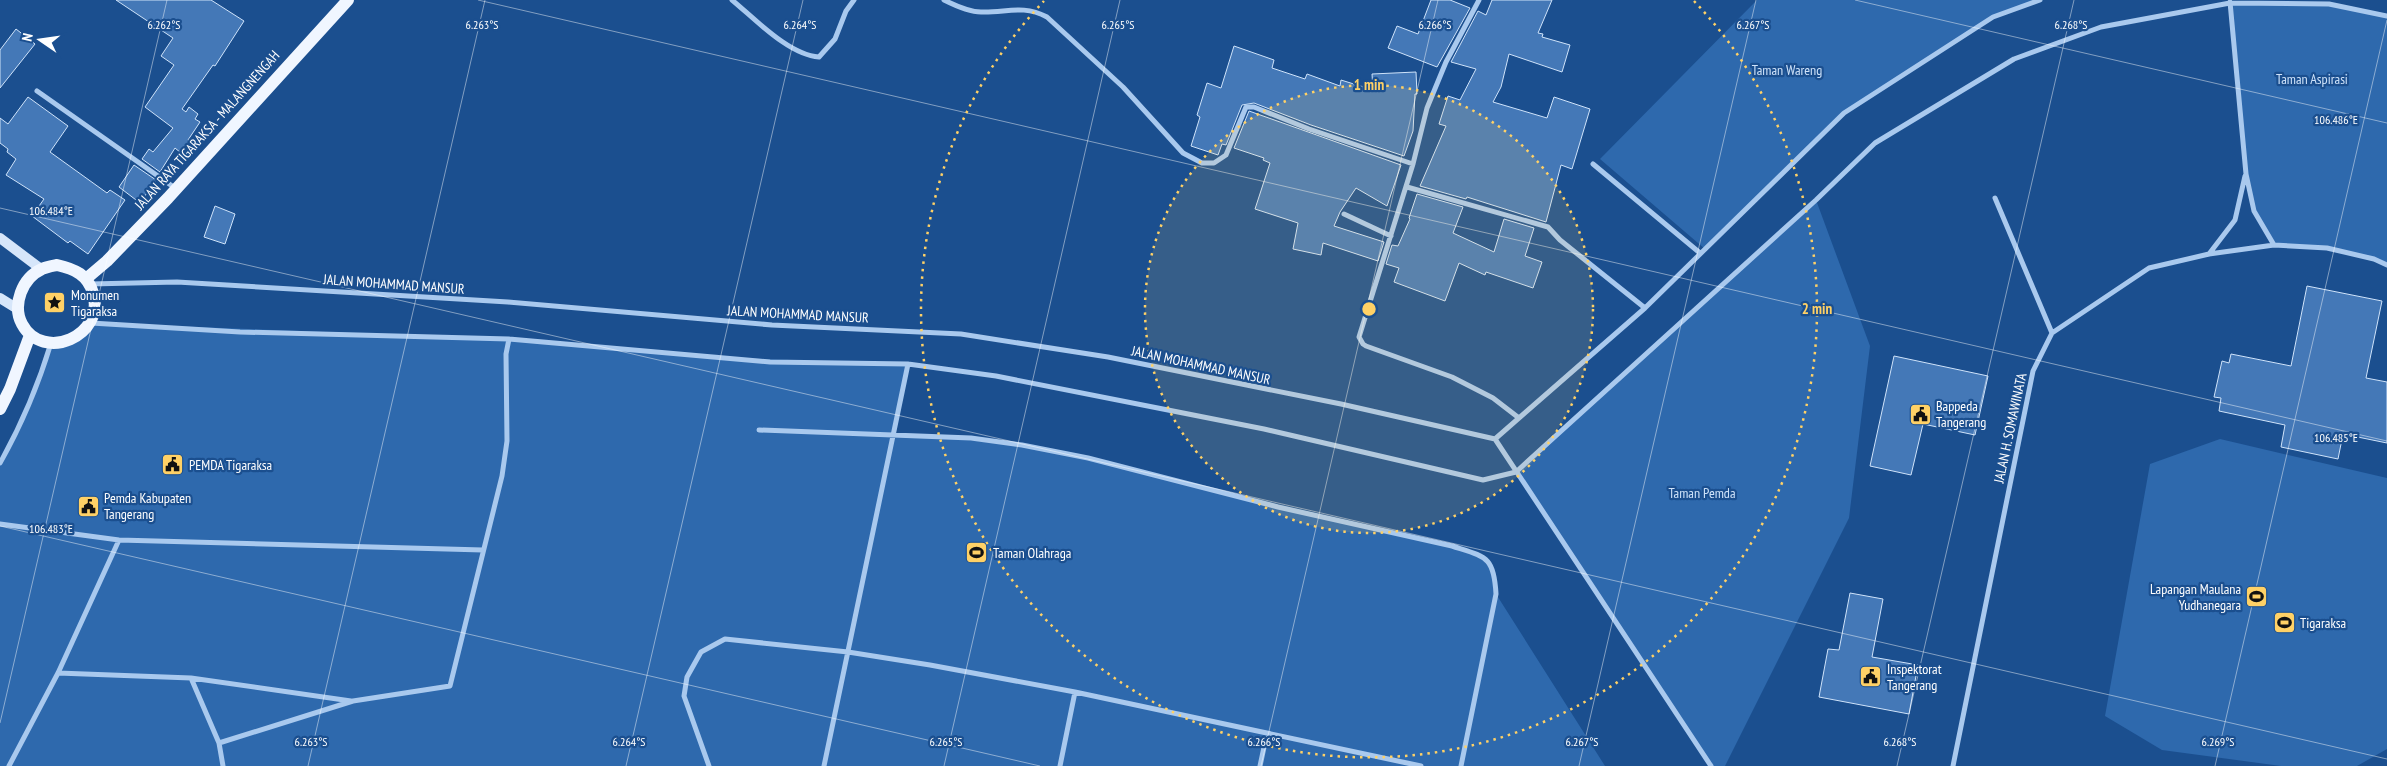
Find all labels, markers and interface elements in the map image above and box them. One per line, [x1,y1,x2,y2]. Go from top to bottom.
north arrow [15,15,65,65]
text: 6.262°S [148,17,180,32]
text: 6.263°S [466,17,498,32]
text: 6.264°S [784,17,816,32]
text: 6.265°S [1102,17,1134,32]
text: 6.266°S [1419,17,1451,32]
text: 6.267°S [1737,17,1769,32]
text: 6.268°S [2055,17,2087,32]
text: N [18,31,37,43]
street label: JALAN RAYA TIGARAKSA - MALANGNENGAH [130,47,283,214]
park label: Taman Wareng [1752,61,1822,79]
park label: Taman Aspirasi [2276,70,2348,88]
text: 1 min [1354,75,1384,94]
text: 106.486°E [2314,112,2358,127]
text: 106.484°E [29,203,73,218]
street label: JALAN MOHAMMAD MANSUR [322,270,466,298]
place label: Monumen Tigaraksa [71,286,119,320]
place icon: Monumen Tigaraksa [43,291,67,315]
text: 2 min [1802,299,1832,318]
centre of rings [1360,300,1378,318]
street label: JALAN MOHAMMAD MANSUR [726,301,869,327]
street label: JALAN MOHAMMAD MANSUR [1129,341,1272,389]
street label: JALAN H. SOMAWINATA [1989,371,2031,486]
place label: Bappeda Tangerang [1936,397,1986,431]
public building icon: Bappeda Tangerang [1908,402,1932,426]
text: 106.485°E [2314,430,2358,445]
public building icon: PEMDA Tigaraksa [161,453,185,477]
place label: PEMDA Tigaraksa [189,456,272,474]
park label: Taman Pemda [1669,484,1735,502]
place label: Pemda Kabupaten Tangerang [104,489,191,523]
public building icon: Pemda Kabupaten Tangerang [76,494,100,518]
text: 106.483°E [29,521,73,536]
sports icon: Taman Olahraga [965,541,989,565]
place label: Taman Olahraga [993,544,1071,562]
place label: Lapangan Maulana Yudhanegara [2150,580,2241,614]
sports icon: Lapangan Maulana Yudhanegara [2245,585,2269,609]
sports icon: Tigaraksa [2272,611,2296,635]
place label: Tigaraksa [2300,614,2346,632]
place label: Inspektorat Tangerang [1887,660,1942,694]
public building icon: Inspektorat Tangerang [1859,665,1883,689]
text: 6.263°S [295,734,327,749]
text: 6.264°S [613,734,645,749]
text: 6.265°S [930,734,962,749]
text: 6.266°S [1248,734,1280,749]
text: 6.267°S [1566,734,1598,749]
text: 6.268°S [1884,734,1916,749]
text: 6.269°S [2202,734,2234,749]

